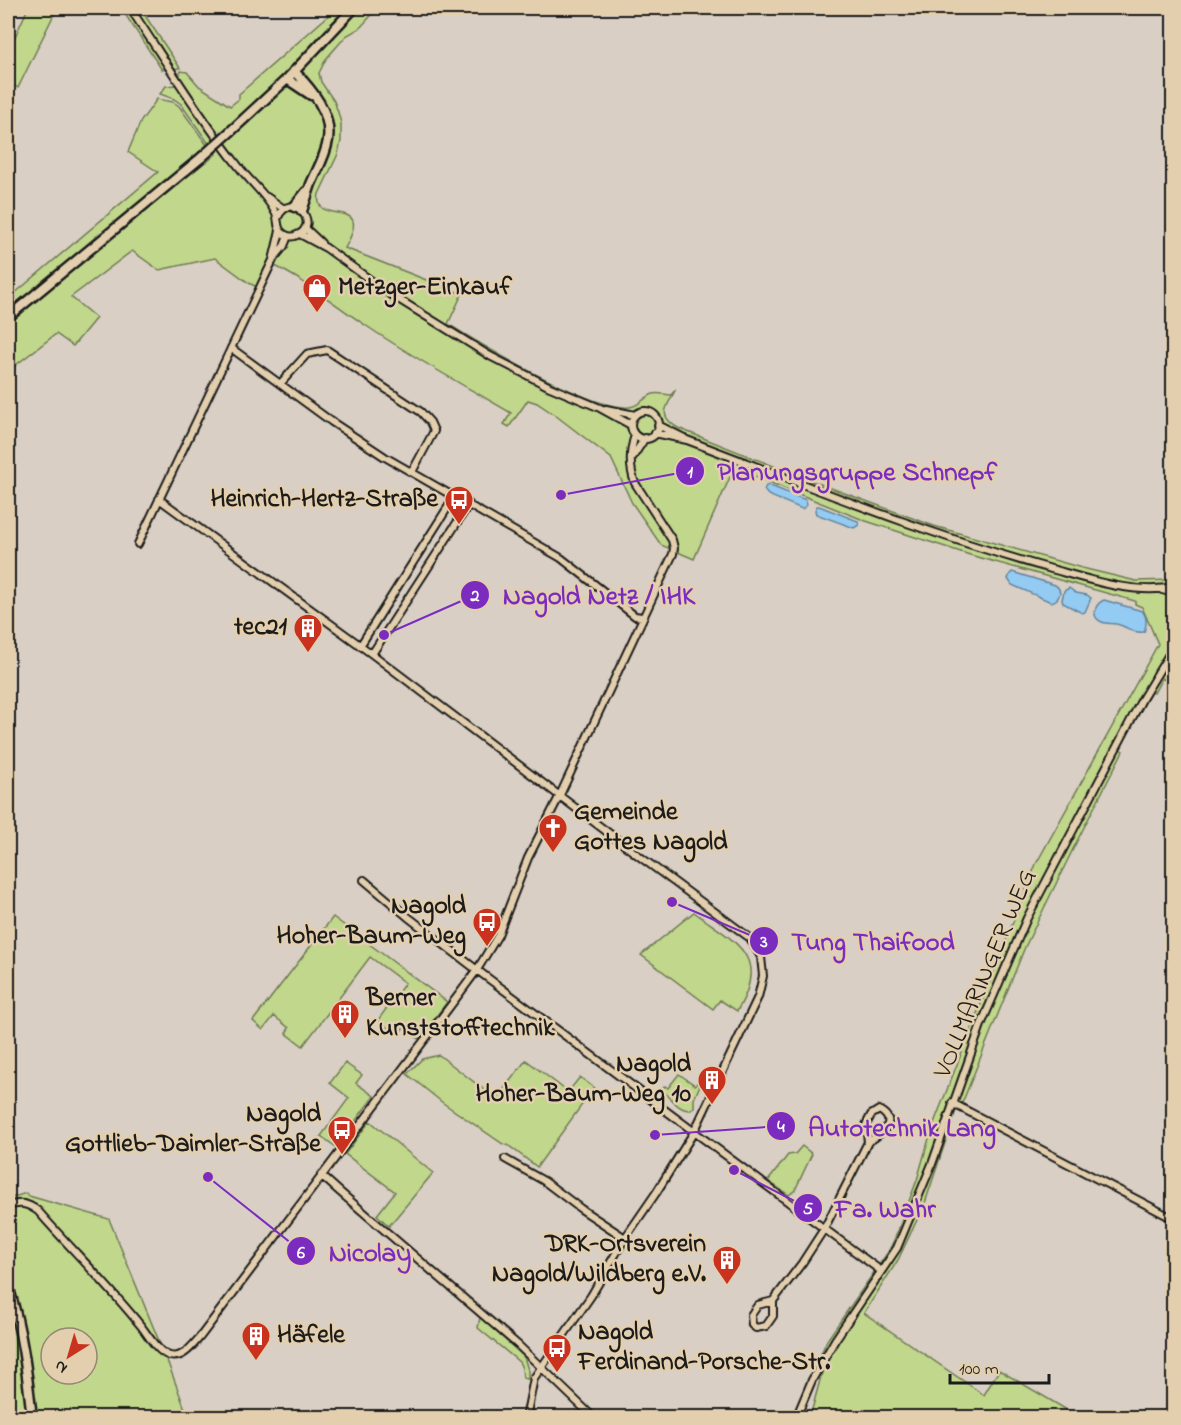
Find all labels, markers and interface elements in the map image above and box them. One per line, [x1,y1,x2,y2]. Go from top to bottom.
place label: Metzger-Einkauf [338,269,513,308]
shop icon: Metzger-Einkauf [301,272,333,314]
callout: Planungsgruppe Schnepf [675,448,1009,493]
text: Planungsgruppe Schnepf [717,454,997,494]
text: 1 [687,460,693,486]
place label: Heinrich-Hertz-Straße [210,481,439,519]
bus stop icon: Heinrich-Hertz-Straße [443,484,475,526]
callout: Nagold Netz / IHK [460,572,707,617]
text: Nagold Netz / IHK [503,578,696,618]
text: 2 [470,584,480,610]
place label: tec21 [233,609,288,647]
building icon: tec21 [292,612,324,654]
place label: Gemeinde Gottes Nagold [574,794,728,863]
church icon: Gemeinde Gottes Nagold [537,812,569,854]
street label: VOLLMARINGER WEG [924,864,1047,1085]
place label: Nagold Hoher-Baum-Weg [277,888,466,957]
bus stop icon: Nagold Hoher-Baum-Weg [471,906,503,948]
callout: Tung Thaifood [749,918,966,963]
text: Tung Thaifood [791,924,955,964]
text: 3 [759,930,768,956]
place label: Berner Kunststofftechnik [365,980,555,1048]
building icon: Berner Kunststofftechnik [329,998,361,1040]
place label: Nagold Hoher-Baum-Weg 10 [476,1046,691,1115]
building icon: Nagold Hoher-Baum-Weg 10 [696,1064,728,1106]
place label: Nagold Gottlieb-Daimler-Straße [65,1096,322,1164]
callout: Autotechnik Lang [766,1104,1008,1149]
text: Autotechnik Lang [808,1110,996,1150]
bus stop icon: Nagold Gottlieb-Daimler-Straße [326,1114,358,1156]
text: 4 [777,1115,785,1141]
callout: Fa. Wahr [793,1185,948,1230]
text: Fa. Wahr [832,1191,936,1230]
text: 5 [803,1197,814,1223]
place label: DRK-Ortsverein Nagold/Wildberg e.V. [492,1226,707,1295]
callout: Nicolay [286,1229,423,1274]
text: Nicolay [329,1235,411,1274]
text: 6 [297,1241,305,1267]
building icon: DRK-Ortsverein Nagold/Wildberg e.V. [711,1244,743,1286]
place label: Nagold Ferdinand-Porsche-Str. [576,1314,831,1382]
place label: Häfele [277,1317,346,1355]
building icon: Häfele [240,1320,272,1362]
north arrow [39,1326,99,1386]
bus stop icon: Nagold Ferdinand-Porsche-Str. [541,1332,573,1374]
scale bar [950,1347,1049,1385]
text: N [49,1353,73,1379]
text: 100 m [959,1357,999,1383]

